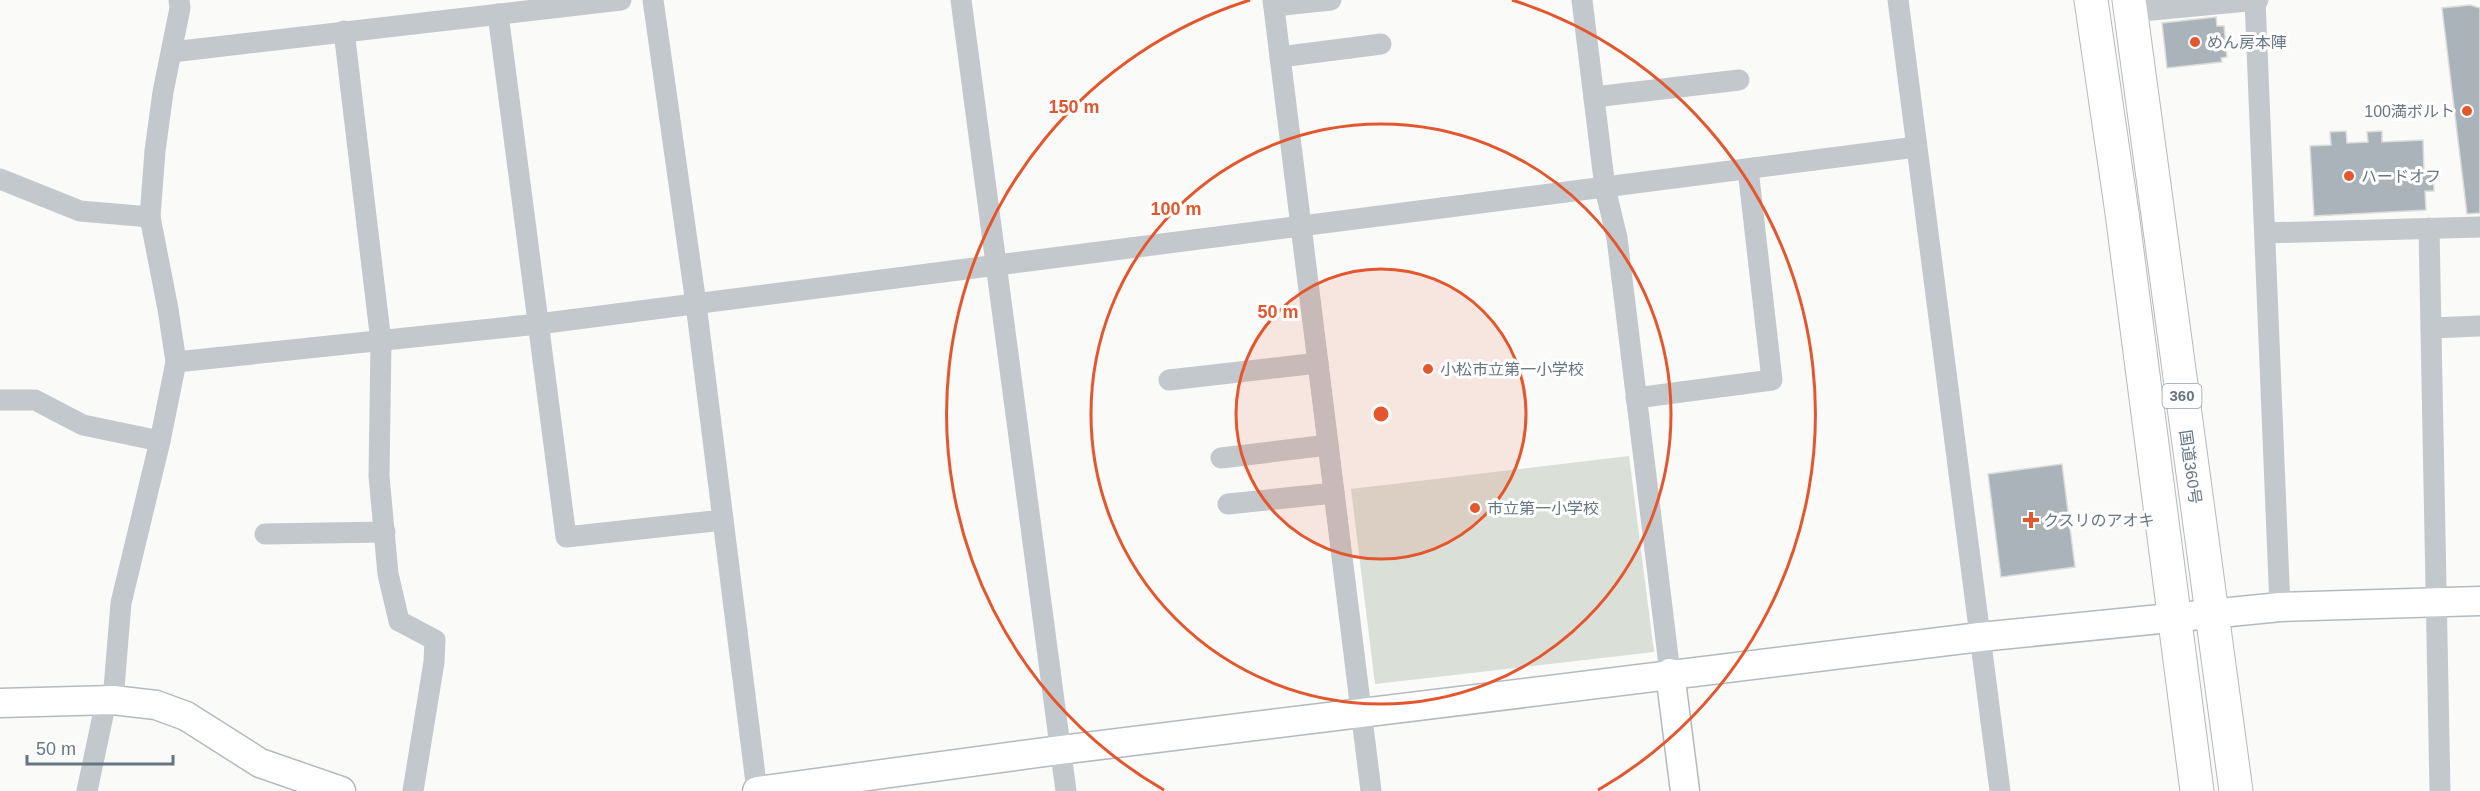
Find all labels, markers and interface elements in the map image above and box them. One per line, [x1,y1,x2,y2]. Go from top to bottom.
place label: めん房本陣 [2207,34,2287,51]
marker: めん房本陣 [2188,35,2202,49]
text: 150 m [1048,97,1100,117]
place label: 100満ボルト [2364,103,2455,120]
marker: 100満ボルト [2460,104,2474,118]
place label: ハードオフ [2361,168,2441,185]
marker: ハードオフ [2342,169,2356,183]
text: 100 m [1150,199,1202,219]
text: 50 m [1257,302,1299,322]
place label: 小松市立第一小学校 [1440,361,1584,378]
marker: 小松市立第一小学校 [1421,362,1435,376]
road number: 360 [2162,384,2202,408]
centre of rings [1371,404,1391,424]
street label: 国道360号 [2177,429,2204,505]
place label: 市立第一小学校 [1487,500,1599,517]
marker: 市立第一小学校 [1468,501,1482,515]
place label: クスリのアオキ [2043,512,2155,529]
marker: クスリのアオキ [2024,513,2038,527]
scale bar [27,728,172,766]
text: 50 m [36,739,76,759]

